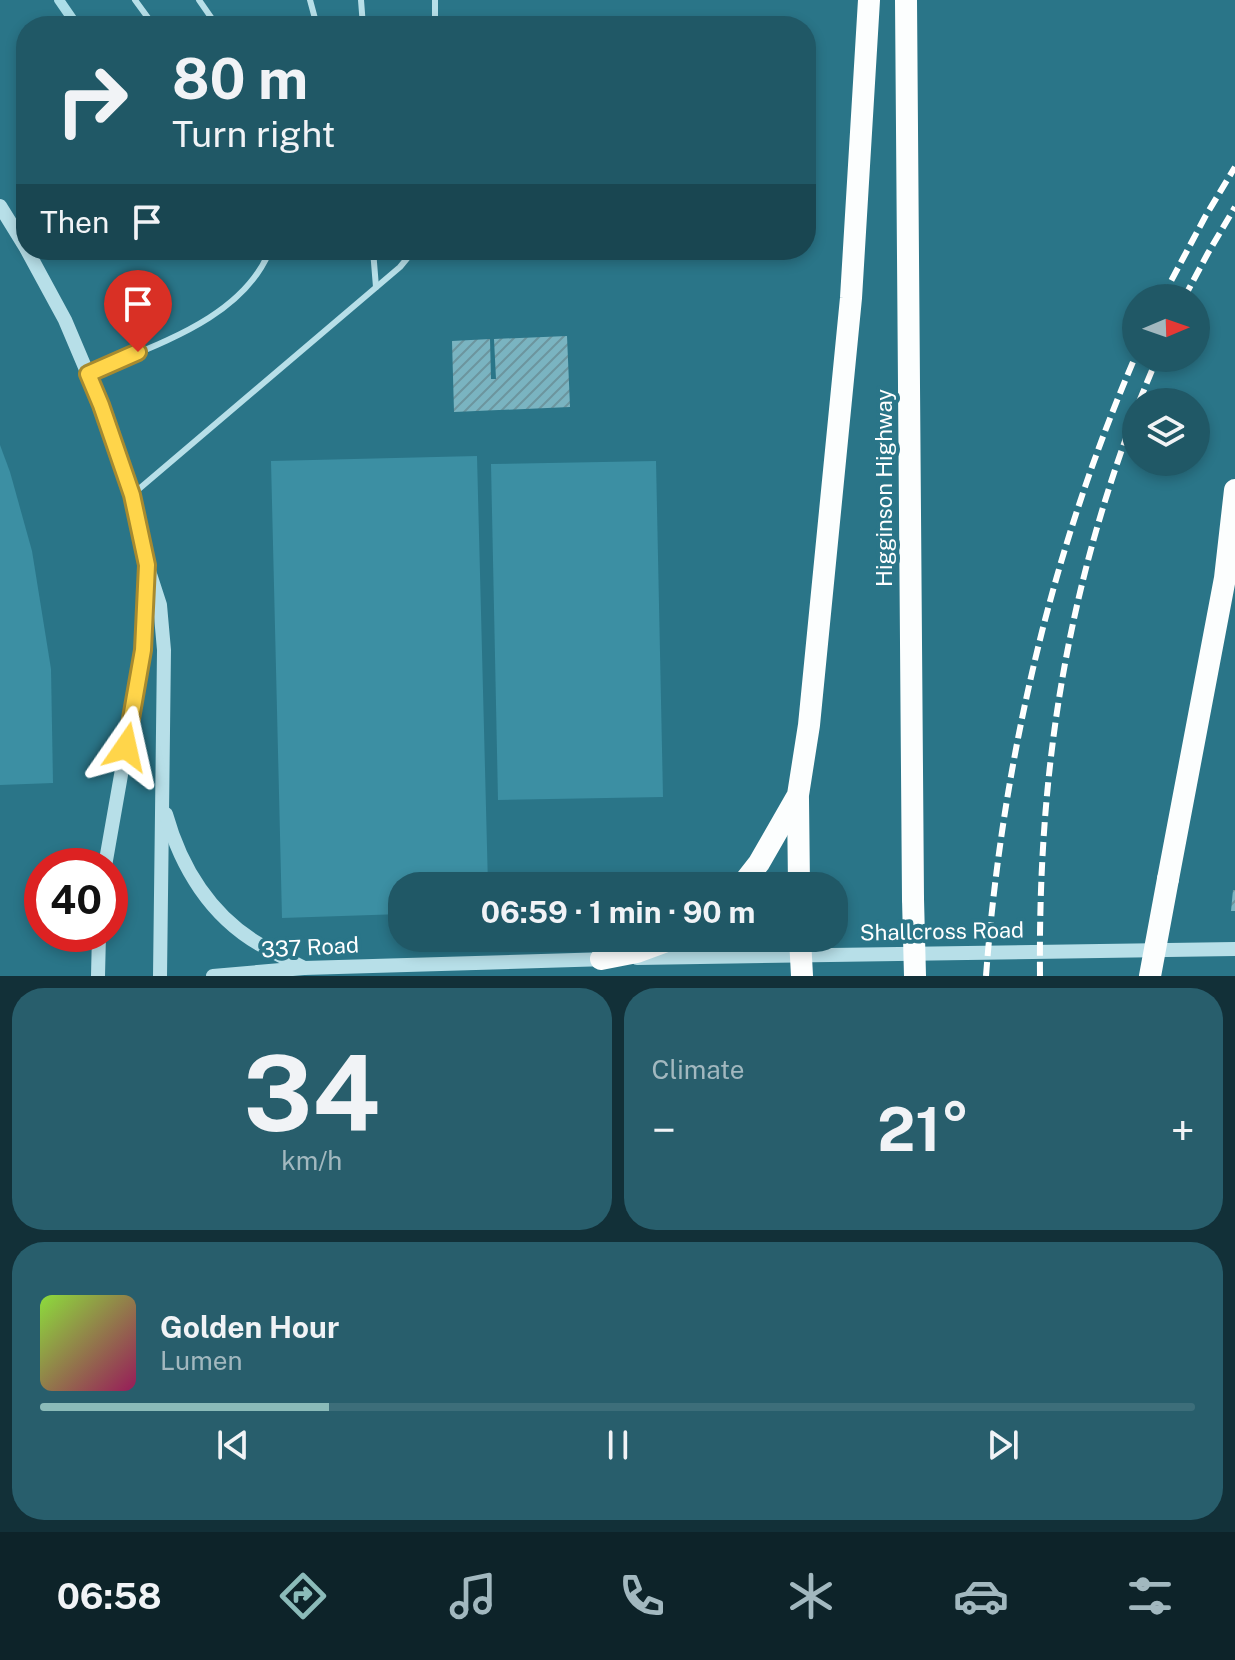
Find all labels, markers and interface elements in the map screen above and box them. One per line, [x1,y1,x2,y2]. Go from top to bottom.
text: 80 m [172,46,308,112]
icon: right [40,48,144,152]
text: Turn right [172,113,335,155]
icon: arrive [125,200,169,244]
text: Then [40,204,109,240]
pin [104,270,172,352]
icon: arrive [116,282,160,326]
north arrow [1122,284,1210,372]
map controls [1122,284,1210,476]
button: layers [1122,388,1210,476]
street label: Higginson Highway [871,389,897,587]
position arrow [84,705,168,789]
speed limit sign: 40 [24,848,128,952]
text: 06:59 · 1 min · 90 m [481,894,755,930]
street label: Shallcross Road [860,917,1024,945]
street label: 337 Road [260,931,360,963]
text: 34 [243,1032,380,1154]
text: Climate [652,1054,745,1085]
text: 21° [877,1094,969,1165]
text: − [652,1104,676,1156]
text: + [1171,1104,1195,1156]
text: km/h [281,1145,342,1176]
text: Golden Hour [160,1309,339,1345]
text: Lumen [160,1345,243,1376]
icon: previous [211,1423,255,1467]
icon: pause [596,1423,640,1467]
icon: next [981,1423,1025,1467]
icon: directions [275,1568,331,1624]
icon: music [445,1568,501,1624]
icon: phone [614,1568,670,1624]
icon: climate [783,1568,839,1624]
icon: car [953,1568,1009,1624]
icon: filters [1122,1568,1178,1624]
text: 06:58 [57,1575,162,1617]

